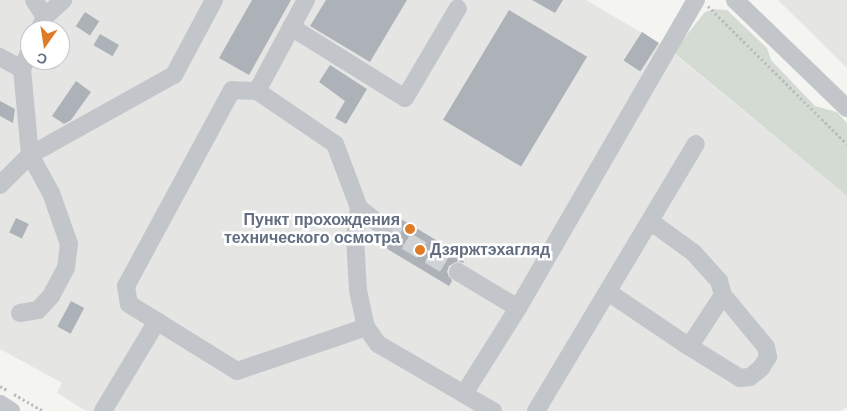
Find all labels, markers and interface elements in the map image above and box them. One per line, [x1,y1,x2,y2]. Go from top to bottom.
north arrow [20,20,70,70]
text: С [35,50,49,68]
place label: Пункт прохождения технического осмотра [224,210,400,248]
marker: Пункт прохождения технического осмотра [404,223,416,235]
place label: Дзяржтэхагляд [430,240,550,260]
marker: Дзяржтэхагляд [414,244,426,256]

